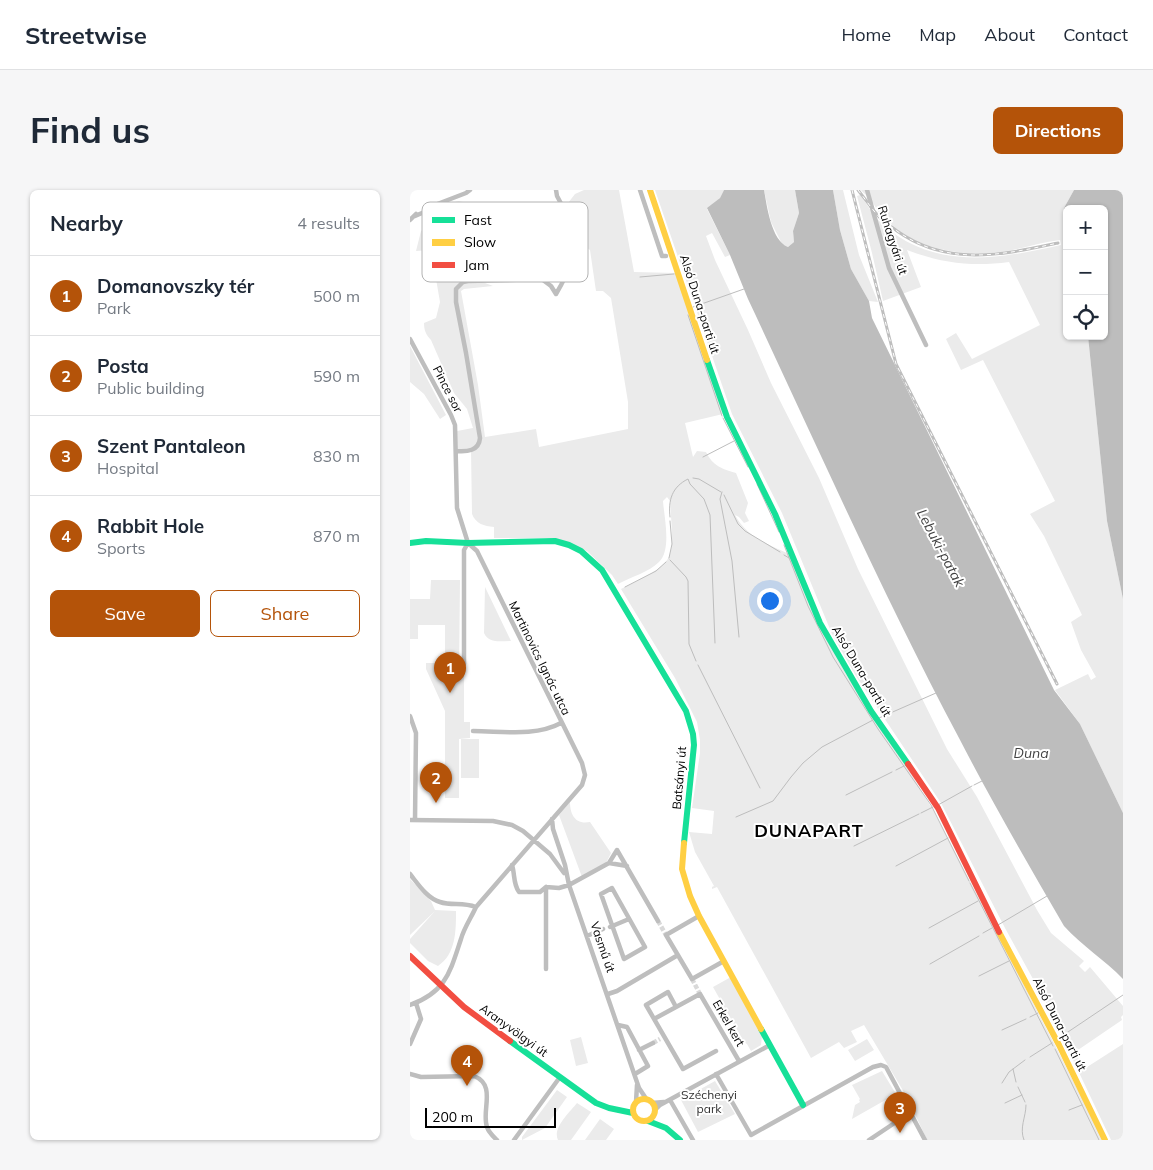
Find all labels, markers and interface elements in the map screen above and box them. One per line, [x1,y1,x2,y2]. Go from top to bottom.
text: Streetwise [25,20,147,50]
text: Home [841,23,891,46]
text: Map [919,23,956,46]
text: About [984,23,1035,46]
text: Contact [1063,23,1128,46]
button: Directions [993,107,1123,154]
text: Find us [30,108,150,152]
legend [422,202,588,282]
street label: Ruhagyári út [875,204,911,276]
map controls [1063,205,1108,340]
button: + [1063,205,1108,250]
text: Nearby [50,210,123,236]
text: Fast [464,211,492,229]
text: 4 results [297,213,360,233]
text: Slow [464,233,496,251]
button: − [1063,250,1108,295]
street label: Alsó Duna-parti út [677,253,723,355]
text: Jam [464,256,489,274]
text: Domanovszky tér [97,274,254,298]
text: 1 [61,286,71,306]
text: 500 m [313,286,360,306]
button: locate [1063,295,1108,340]
text: Park [97,298,131,318]
text: Posta [97,354,149,378]
street label: Pince sor [430,363,466,415]
text: 2 [61,366,71,386]
text: 590 m [313,366,360,386]
text: Public building [97,378,205,398]
text: Szent Pantaleon [97,434,246,458]
text: 3 [61,446,71,466]
text: 830 m [313,446,360,466]
text: Hospital [97,458,159,478]
water label: Lebuki-patak [913,506,969,591]
text: Rabbit Hole [97,514,204,538]
text: 4 [61,526,71,546]
text: 870 m [313,526,360,546]
text: Sports [97,538,145,558]
your location [757,588,783,614]
button: Save [50,590,200,637]
button: Share [210,590,360,637]
street label: Martinovics Ignác utca [506,599,574,717]
street label: Alsó Duna-parti út [829,623,895,719]
pin: 1 [434,652,466,693]
water label: Duna [1013,744,1049,762]
street label: Batsányi út [669,746,689,810]
pin: 2 [420,762,452,803]
district label: DUNAPART [754,819,864,842]
street label: Vasmű út [587,920,619,974]
street label: Alsó Duna-parti út [1030,975,1090,1073]
street label: Erkel kert [710,997,748,1049]
street label: Aranyvölgyi út [477,1000,551,1060]
pin: 4 [451,1045,483,1086]
park label: Széchenyi park [681,1087,737,1116]
pin: 3 [884,1092,916,1133]
scale bar [425,1105,556,1128]
text: 200 m [432,1108,473,1126]

